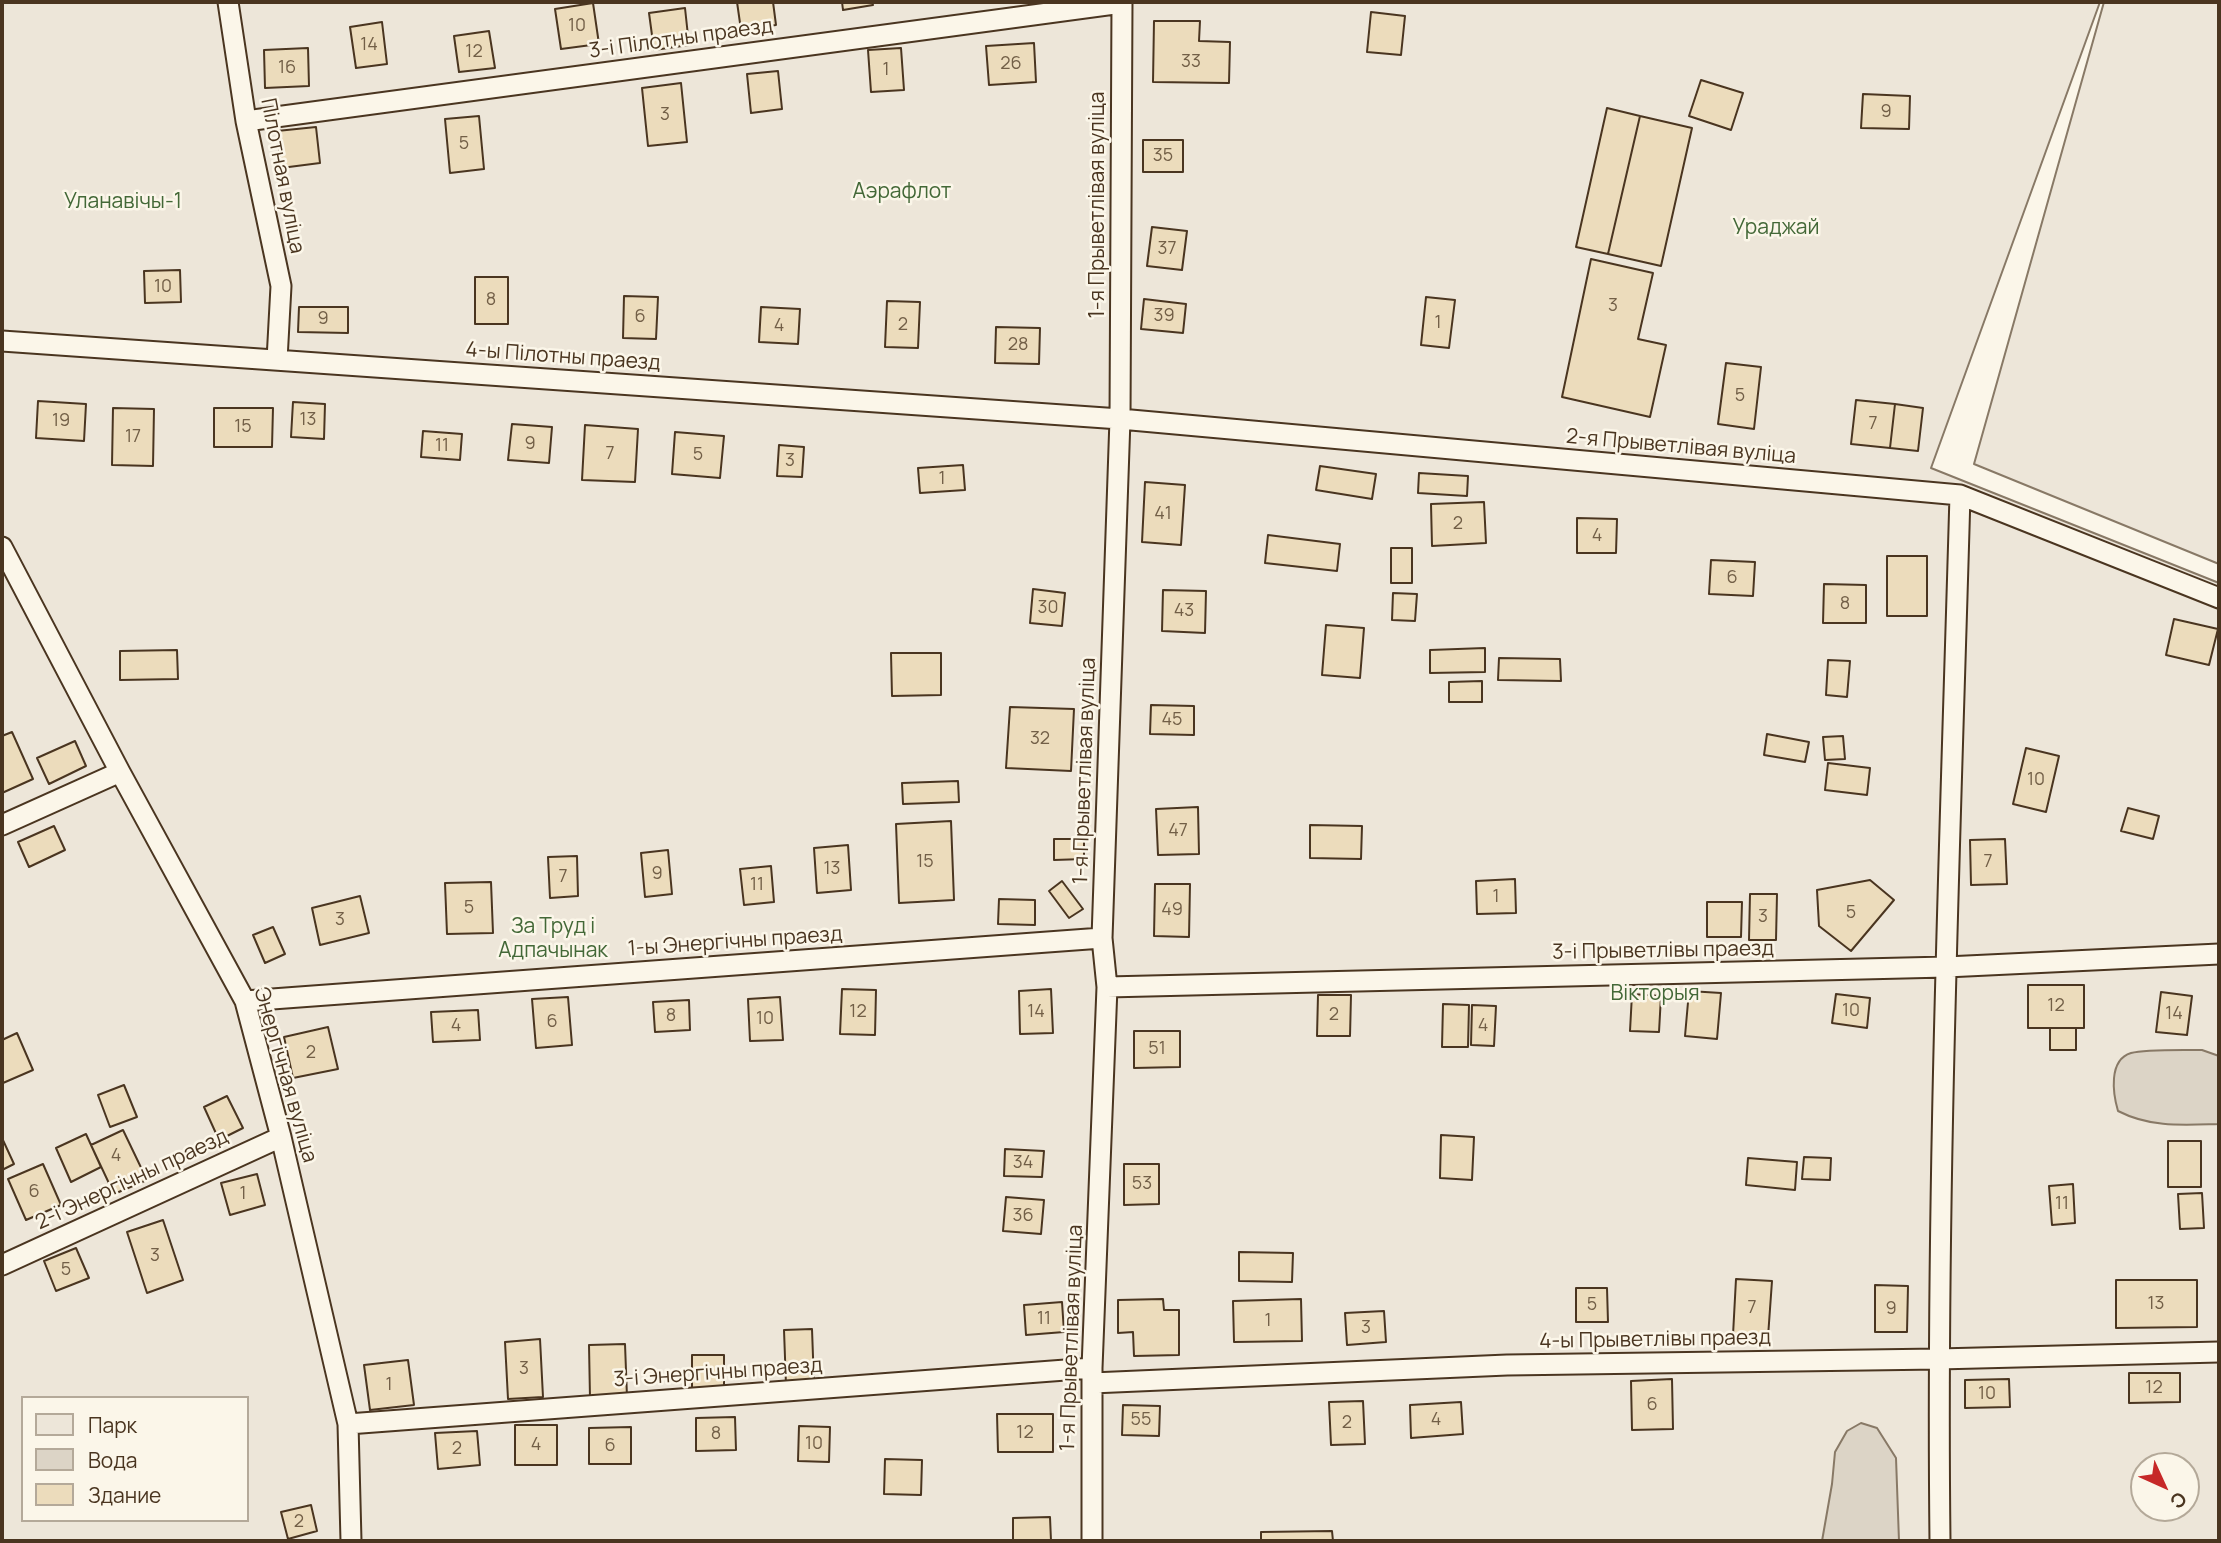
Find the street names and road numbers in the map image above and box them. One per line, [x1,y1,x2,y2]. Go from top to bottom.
street label: 3-і Пілотны праезд [587,14,775,64]
street label: 1-я Прыветлівая вуліца [1085,92,1111,318]
street label: Пілотная вуліца [255,96,309,256]
street label: 4-ы Пілотны праезд [465,338,661,376]
street label: 2-я Прыветлівая вуліца [1565,424,1797,470]
street label: 1-я Прыветлівая вуліца [1068,657,1102,885]
street label: 1-ы Энергічны праезд [627,922,843,962]
street label: 3-і Прыветлівы праезд [1552,936,1774,966]
street label: Энергічная вуліца [248,984,322,1166]
street label: 2-і Энергічны праезд [32,1124,232,1236]
street label: 1-я Прыветлівая вуліца [1055,1224,1089,1452]
street label: 4-ы Прыветлівы праезд [1539,1325,1771,1355]
street label: 3-і Энергічны праезд [613,1353,823,1393]

